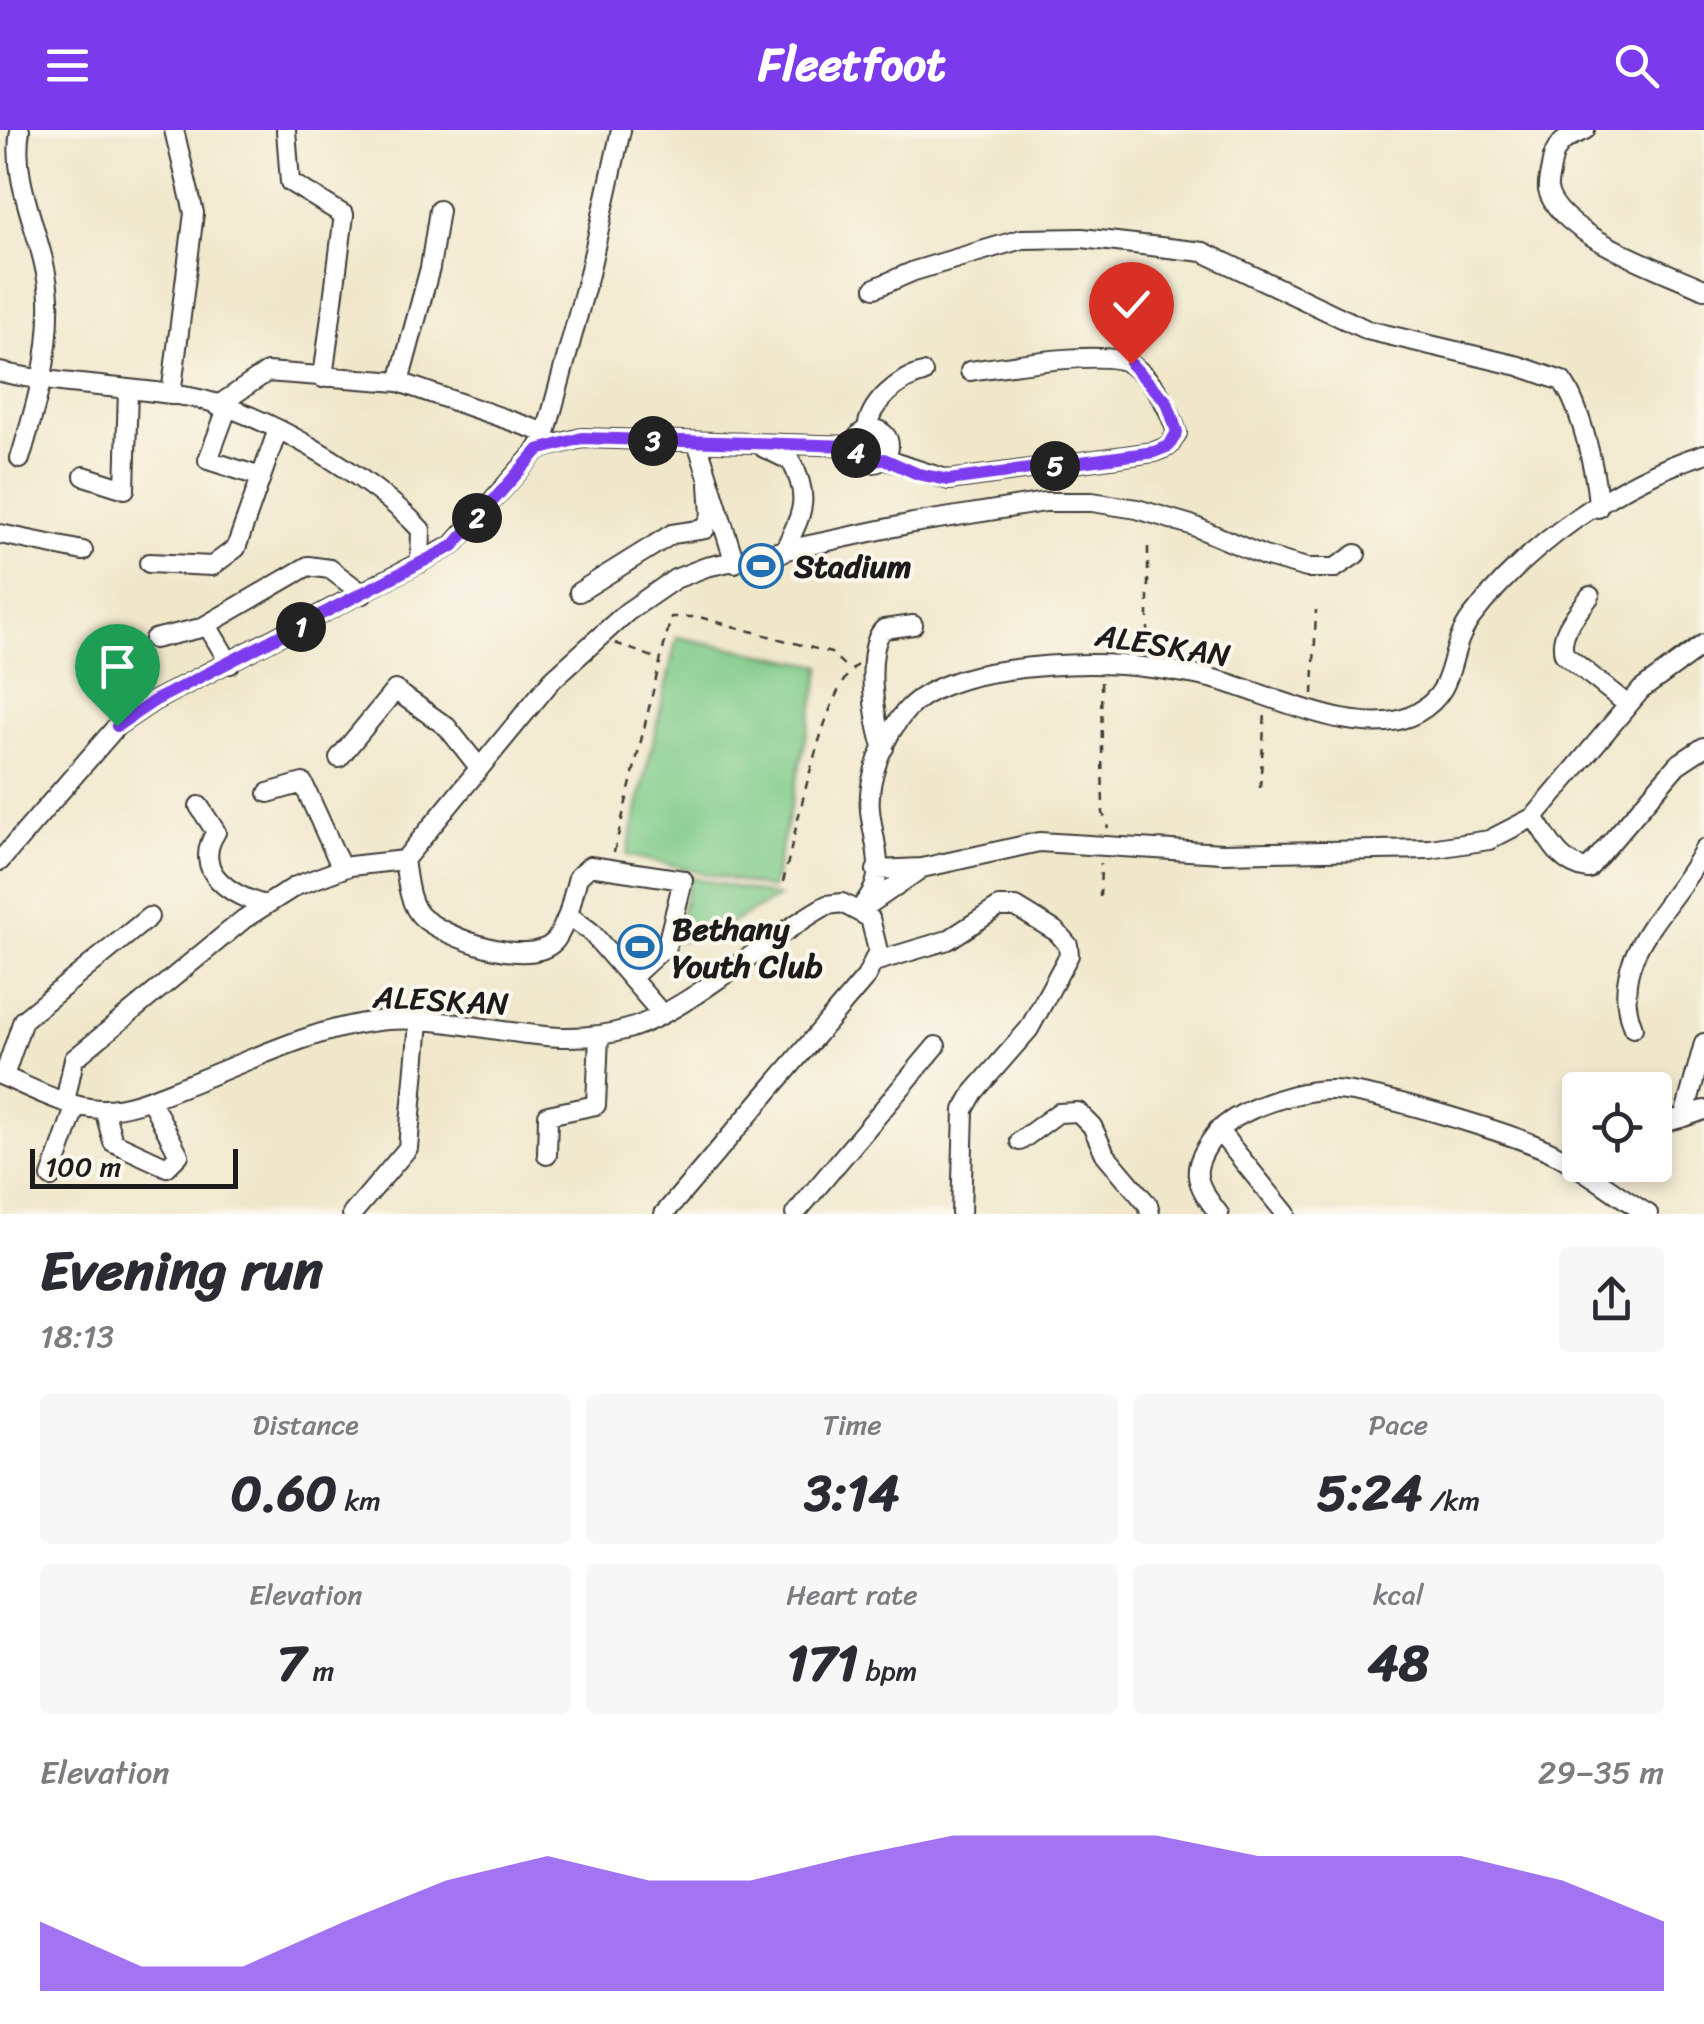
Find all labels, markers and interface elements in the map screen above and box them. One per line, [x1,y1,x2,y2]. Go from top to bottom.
text: Fleetfoot [758,25,946,105]
icon: menu [40,38,95,93]
icon: search [1609,38,1664,93]
pin [1089,262,1174,365]
icon: check [1104,277,1159,332]
pin: 3 [628,416,678,466]
text: 3 [645,416,661,465]
pin: 4 [831,428,881,478]
text: 4 [847,428,865,477]
pin: 5 [1030,441,1080,491]
text: 5 [1046,441,1064,490]
pin: 2 [452,493,502,543]
text: 2 [469,493,485,542]
place label: Stadium [793,538,912,595]
sports icon: Stadium [738,543,784,589]
pin: 1 [276,602,326,652]
text: 1 [295,602,307,651]
street label: ALESKAN [1090,607,1234,684]
pin [75,624,160,727]
icon: arrive [90,639,145,694]
place label: Bethany Youth Club [672,901,823,995]
sports icon: Bethany Youth Club [617,924,663,970]
street label: ALESKAN [371,968,510,1033]
map controls [1562,1072,1672,1182]
button: locate [1562,1072,1672,1182]
text: 100 m [45,1142,121,1191]
scale bar [30,1144,238,1188]
text: Evening run [40,1222,323,1319]
button: share [1559,1247,1664,1352]
text: 18:13 [40,1308,114,1365]
text: Distance [253,1400,359,1449]
text: Time [822,1400,882,1449]
text: Pace [1369,1400,1428,1449]
text: 0.60 [230,1449,337,1538]
text: 3:14 [804,1449,900,1538]
text: 5:24 [1317,1449,1422,1538]
text: km [337,1476,381,1525]
text: /km [1422,1476,1480,1525]
text: Elevation [249,1570,362,1619]
text: Heart rate [786,1570,918,1619]
text: kcal [1373,1570,1424,1619]
text: 7 [277,1619,306,1708]
text: 171 [787,1619,858,1708]
text: 48 [1368,1619,1429,1708]
text: m [306,1646,334,1695]
text: bpm [858,1646,917,1695]
text: Elevation [40,1744,170,1801]
text: 29–35 m [1538,1744,1664,1801]

